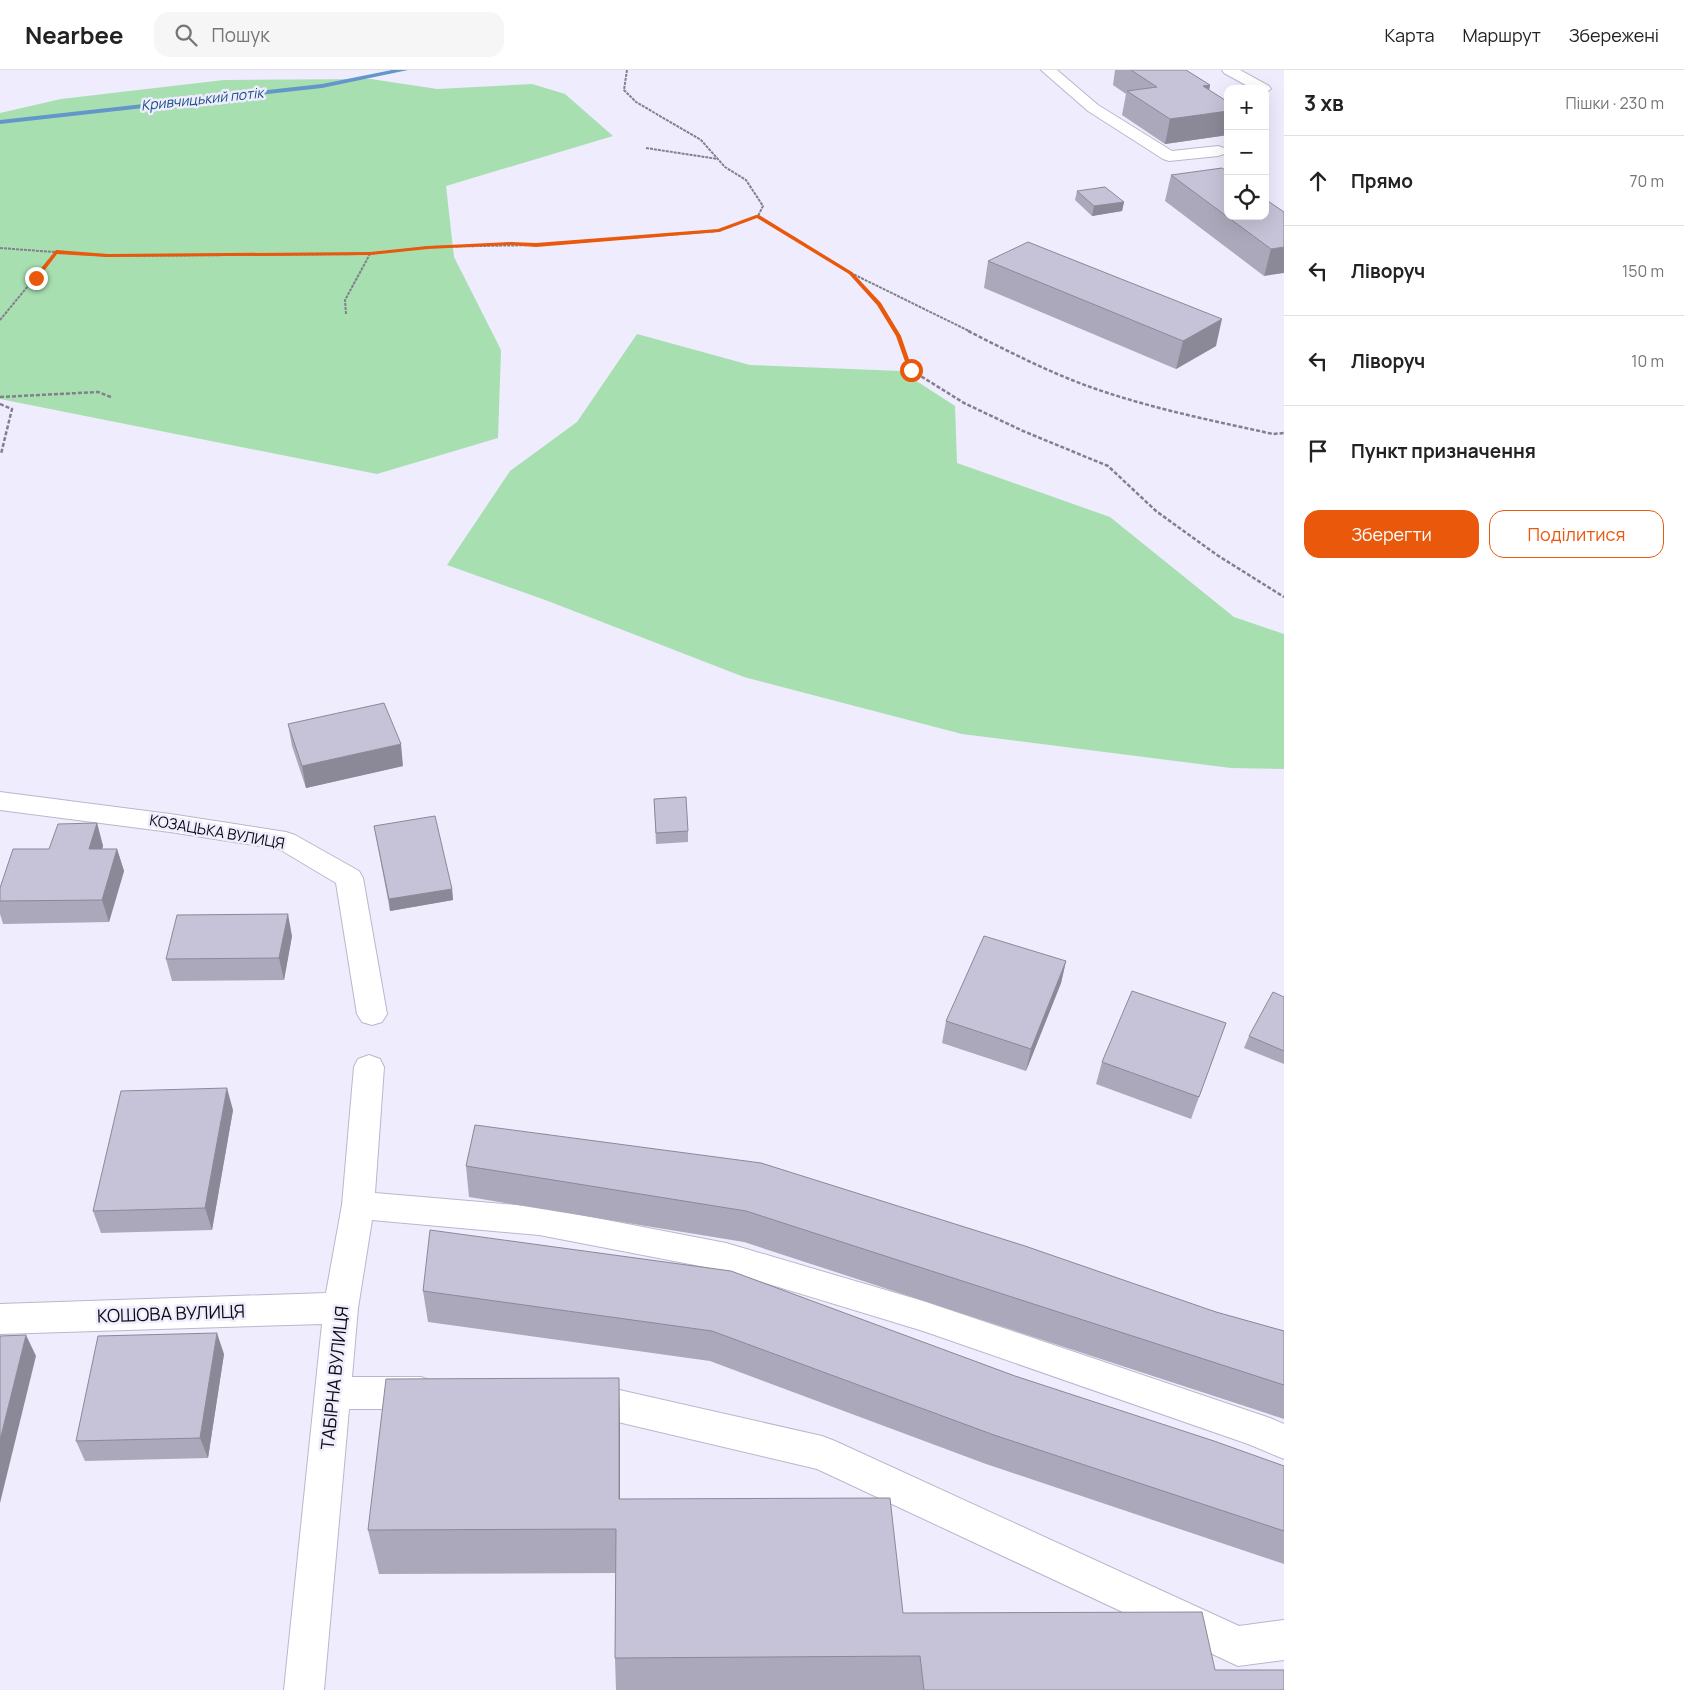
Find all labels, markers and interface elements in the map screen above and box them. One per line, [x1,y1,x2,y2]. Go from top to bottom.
search box [154,12,504,57]
text: Nearbee [25,18,124,51]
icon: search [172,21,200,49]
text: Пошук [212,22,270,48]
text: Карта [1384,23,1434,47]
text: Маршрут [1462,23,1541,47]
text: Збережені [1569,23,1659,47]
water label: Кривчицький потік [140,82,266,114]
map controls [1224,85,1269,220]
button: + [1224,85,1269,130]
text: 3 хв [1304,89,1344,117]
text: Пішки · 230 m [1566,92,1664,114]
button: − [1224,130,1269,175]
icon: ahead [1304,167,1332,195]
text: Прямо [1351,168,1413,194]
text: 70 m [1629,170,1664,192]
button: locate [1224,175,1269,220]
icon: left [1304,257,1332,285]
text: Ліворуч [1351,258,1425,284]
text: 150 m [1622,260,1664,282]
route end [25,267,48,290]
icon: left [1304,347,1332,375]
text: Ліворуч [1351,348,1425,374]
text: 10 m [1631,350,1664,372]
route start [900,359,923,382]
icon: arrive [1304,437,1332,465]
text: Пункт призначення [1351,438,1536,464]
button: Зберегти [1304,510,1479,558]
button: Поділитися [1489,510,1664,558]
street label: КОЗАЦЬКА ВУЛИЦЯ [148,809,286,854]
street label: КОШОВА ВУЛИЦЯ [97,1298,245,1328]
street label: ТАБІРНА ВУЛИЦЯ [315,1305,354,1451]

